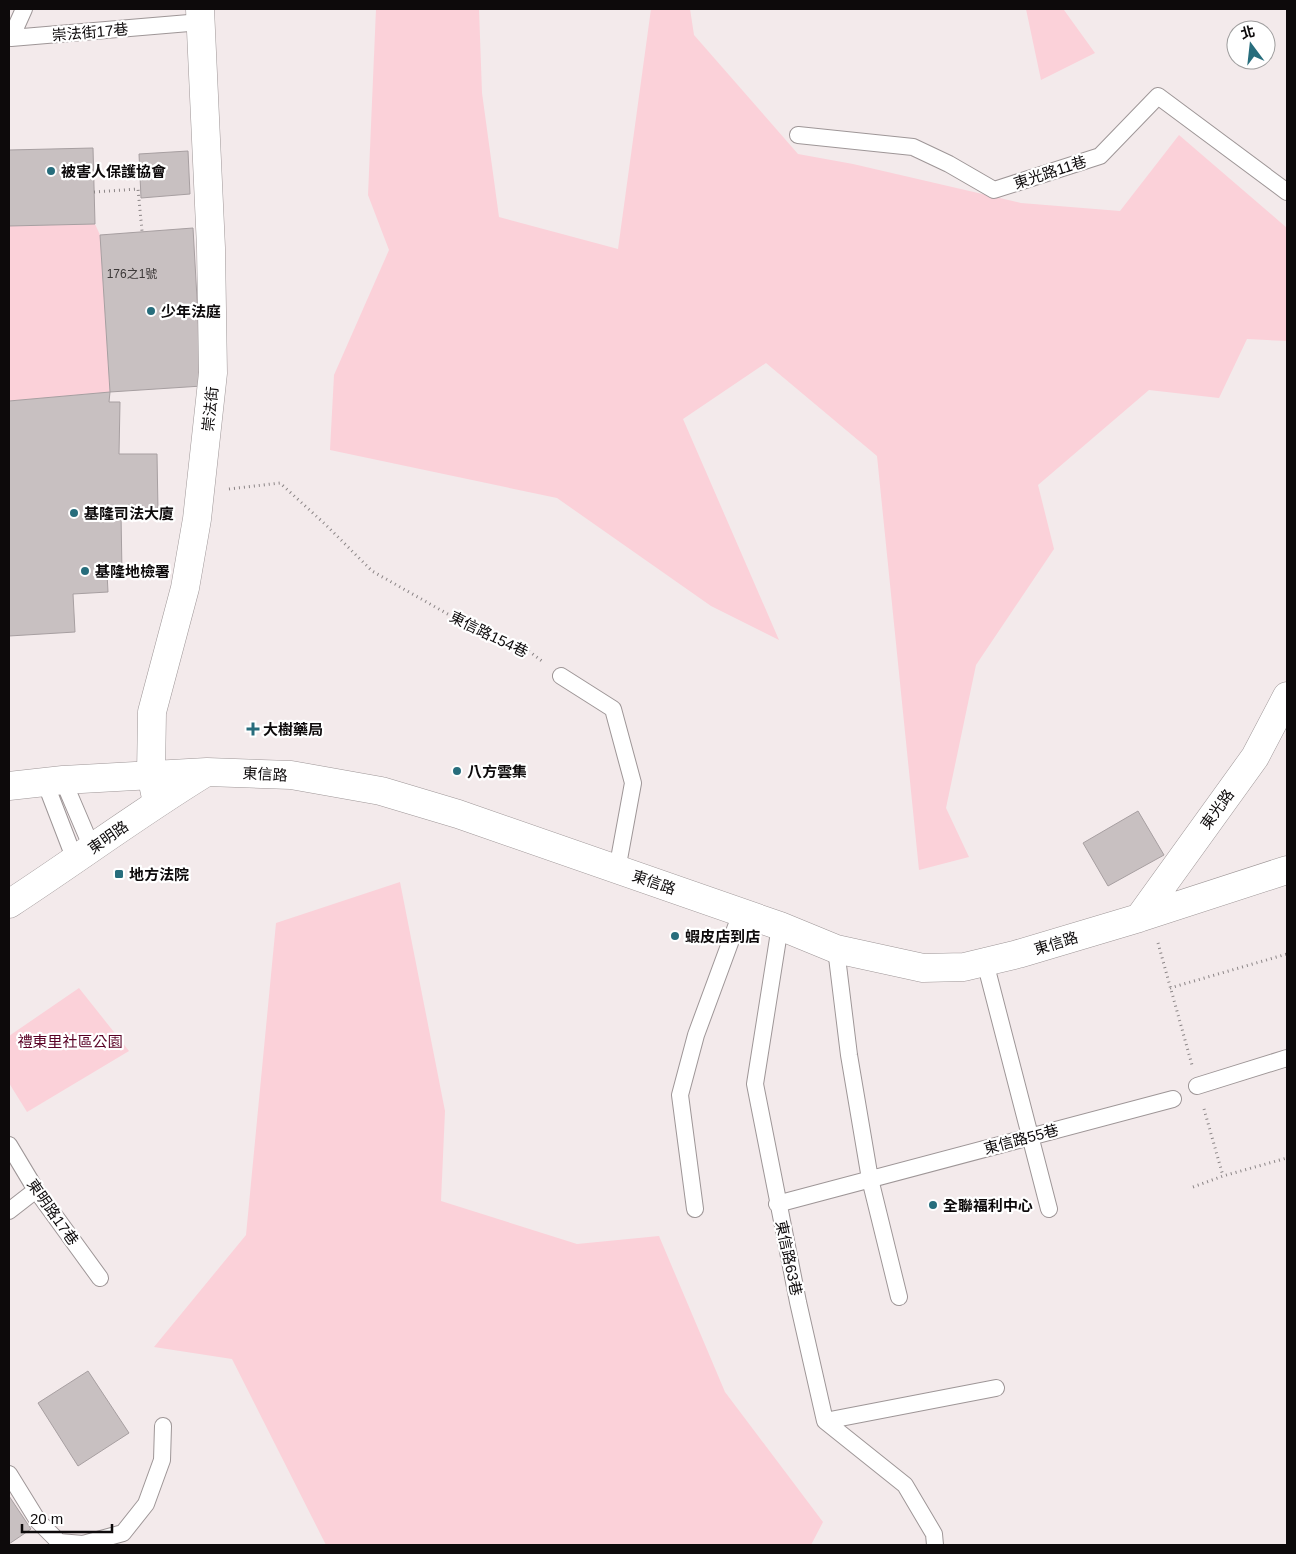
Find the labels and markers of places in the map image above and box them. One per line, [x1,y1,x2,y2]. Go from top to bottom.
place label: 被害人保護協會 [61,163,166,180]
marker: 被害人保護協會 [45,165,57,177]
place label: 少年法庭 [161,303,221,320]
marker: 少年法庭 [145,305,157,317]
place label: 基隆司法大廈 [84,505,174,522]
marker: 基隆司法大廈 [68,507,80,519]
place label: 基隆地檢署 [95,563,170,580]
marker: 基隆地檢署 [79,565,91,577]
place label: 大樹藥局 [263,721,323,738]
marker: 大樹藥局 [247,723,259,735]
place label: 八方雲集 [467,763,527,780]
marker: 八方雲集 [451,765,463,777]
place label: 地方法院 [129,866,189,883]
marker: 地方法院 [113,868,125,880]
place label: 蝦皮店到店 [685,928,760,945]
marker: 蝦皮店到店 [669,930,681,942]
place label: 全聯福利中心 [943,1197,1033,1214]
marker: 全聯福利中心 [927,1199,939,1211]

